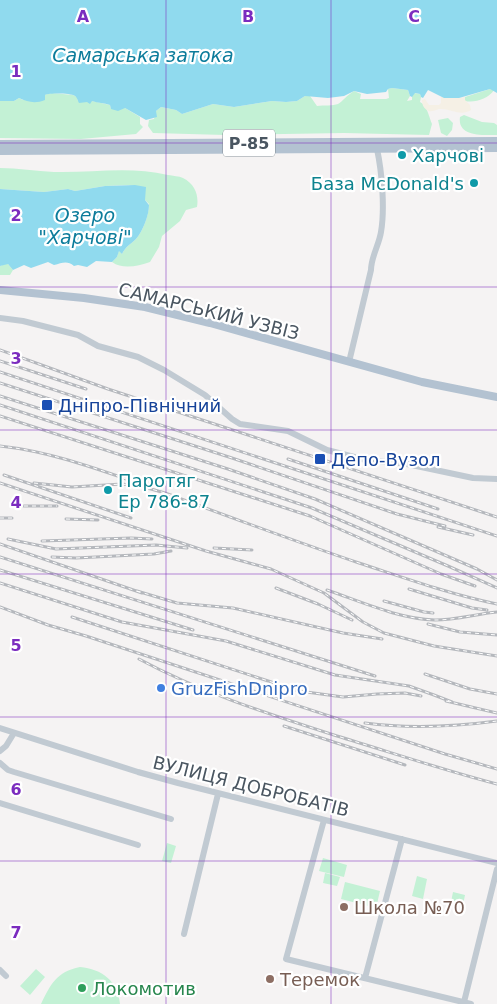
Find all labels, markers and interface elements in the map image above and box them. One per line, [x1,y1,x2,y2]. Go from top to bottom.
text: A [77,7,90,26]
text: B [242,7,254,26]
text: C [408,7,420,26]
water label: Самарська затока [52,44,234,66]
text: 1 [10,62,22,81]
road number: Р-85 [223,130,275,156]
place label: Харчові [412,145,484,166]
marker: Харчові [396,149,408,161]
place label: База McDonald's [311,173,464,194]
marker: База McDonald's [468,177,480,189]
water label: Озеро "Харчові" [38,204,132,248]
text: 2 [10,206,22,225]
street label: САМАРСЬКИЙ УЗВІЗ [116,278,302,344]
text: 3 [10,349,22,368]
place label: Дніпро-Північний [58,395,221,416]
marker: Дніпро-Північний [40,398,54,412]
place label: Депо-Вузол [331,449,441,470]
marker: Депо-Вузол [313,452,327,466]
place label: Паротяг Ер 786-87 [118,470,210,512]
marker: Паротяг Ер 786-87 [102,484,114,496]
text: 4 [10,493,22,512]
text: 5 [10,636,22,655]
place label: GruzFishDnipro [171,678,308,699]
marker: GruzFishDnipro [155,682,167,694]
street label: ВУЛИЦЯ ДОБРОБАТІВ [151,751,351,821]
text: 6 [10,780,22,799]
place label: Школа №70 [354,897,465,918]
marker: Школа №70 [338,901,350,913]
text: 7 [10,923,22,942]
place label: Теремок [279,969,360,990]
marker: Теремок [264,973,276,985]
place label: Локомотив [92,978,196,999]
marker: Локомотив [76,982,88,994]

